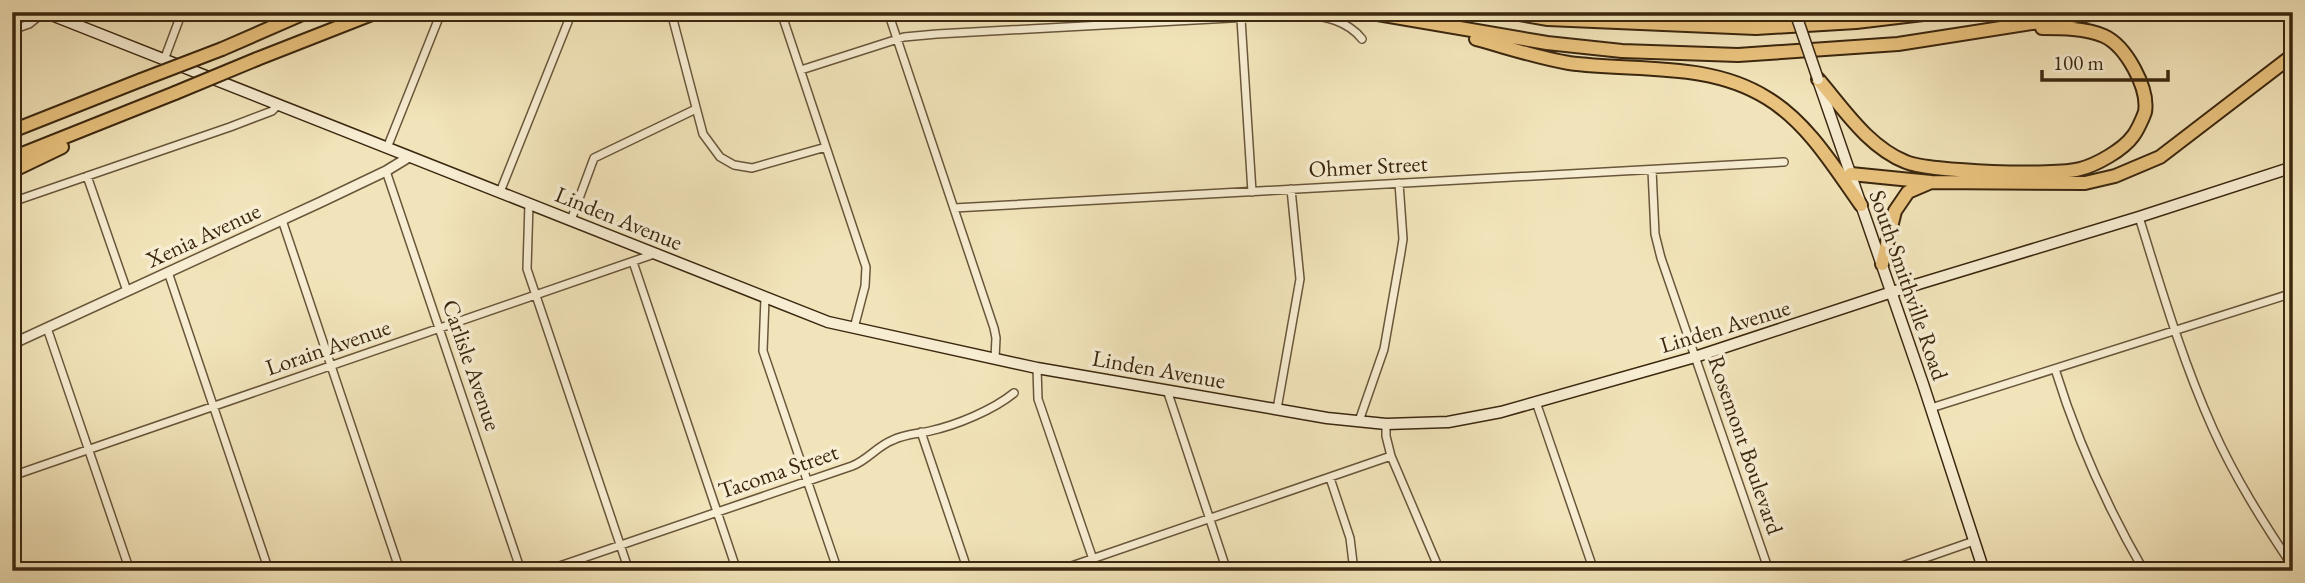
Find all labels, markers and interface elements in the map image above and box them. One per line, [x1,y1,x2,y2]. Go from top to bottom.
scale bar [2042,38,2168,82]
text: 100 m [2053,49,2104,76]
street label: Ohmer Street [1308,148,1429,184]
street label: Linden Avenue [551,179,687,257]
street label: South Smithville Road [1862,186,1956,384]
street label: Xenia Avenue [140,195,265,275]
street label: Linden Avenue [1656,292,1794,360]
street label: Carlisle Avenue [436,295,508,435]
street label: Lorain Avenue [262,312,394,382]
street label: Linden Avenue [1090,343,1228,395]
street label: Rosemont Boulevard [1701,352,1791,539]
street label: Tacoma Street [714,436,843,505]

